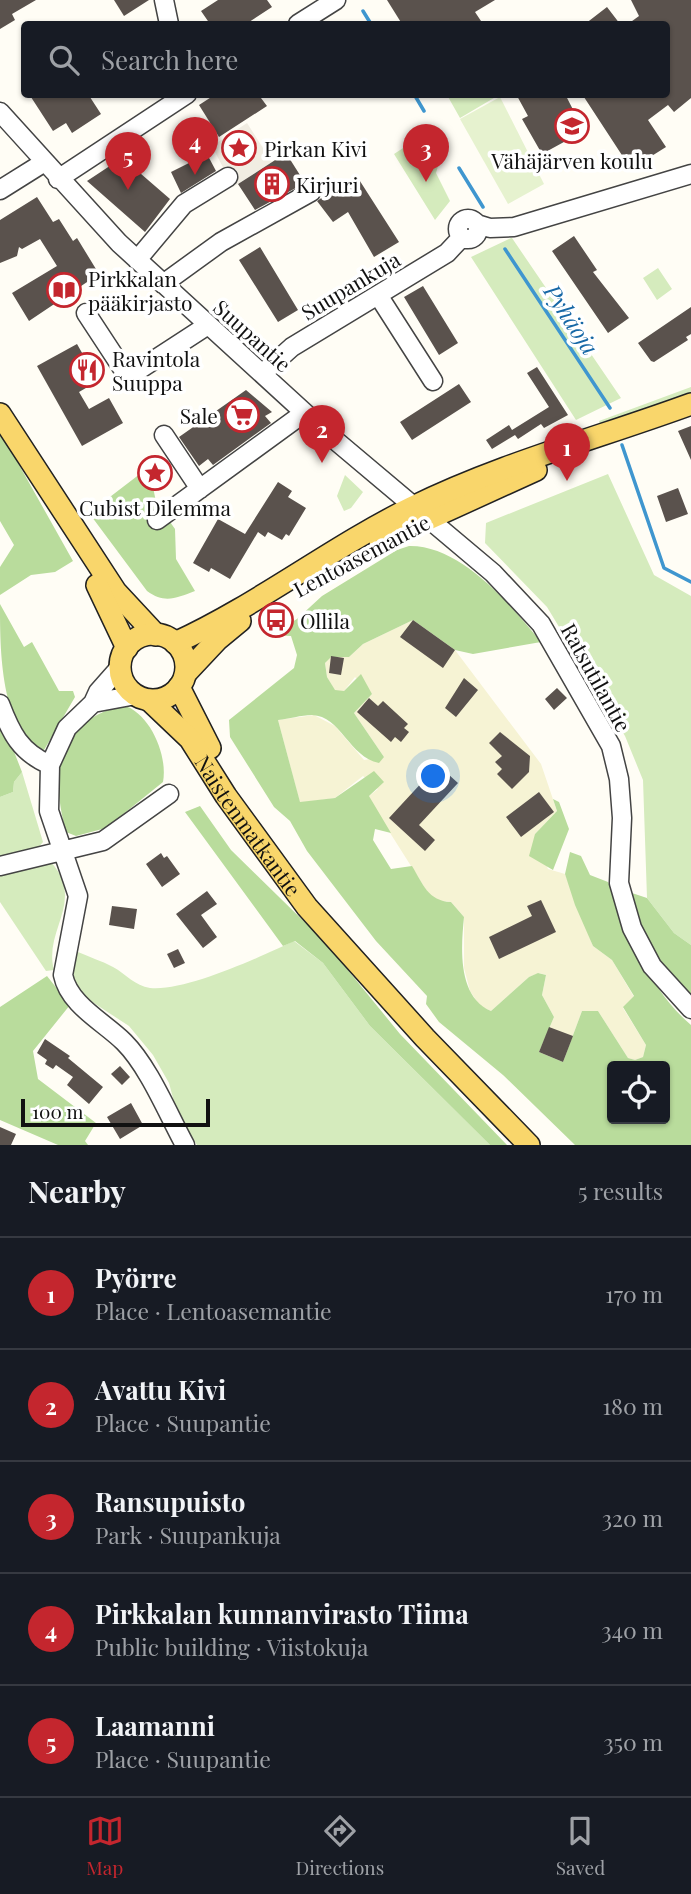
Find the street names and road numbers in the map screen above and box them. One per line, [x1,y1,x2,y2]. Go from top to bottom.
street label: Suupankuja [295,244,405,326]
street label: Suupantie [208,293,298,377]
street label: Lentoasemantie [288,507,434,603]
street label: Ratsutilantie [556,618,638,736]
street label: Naistenmatkantie [190,750,308,901]

